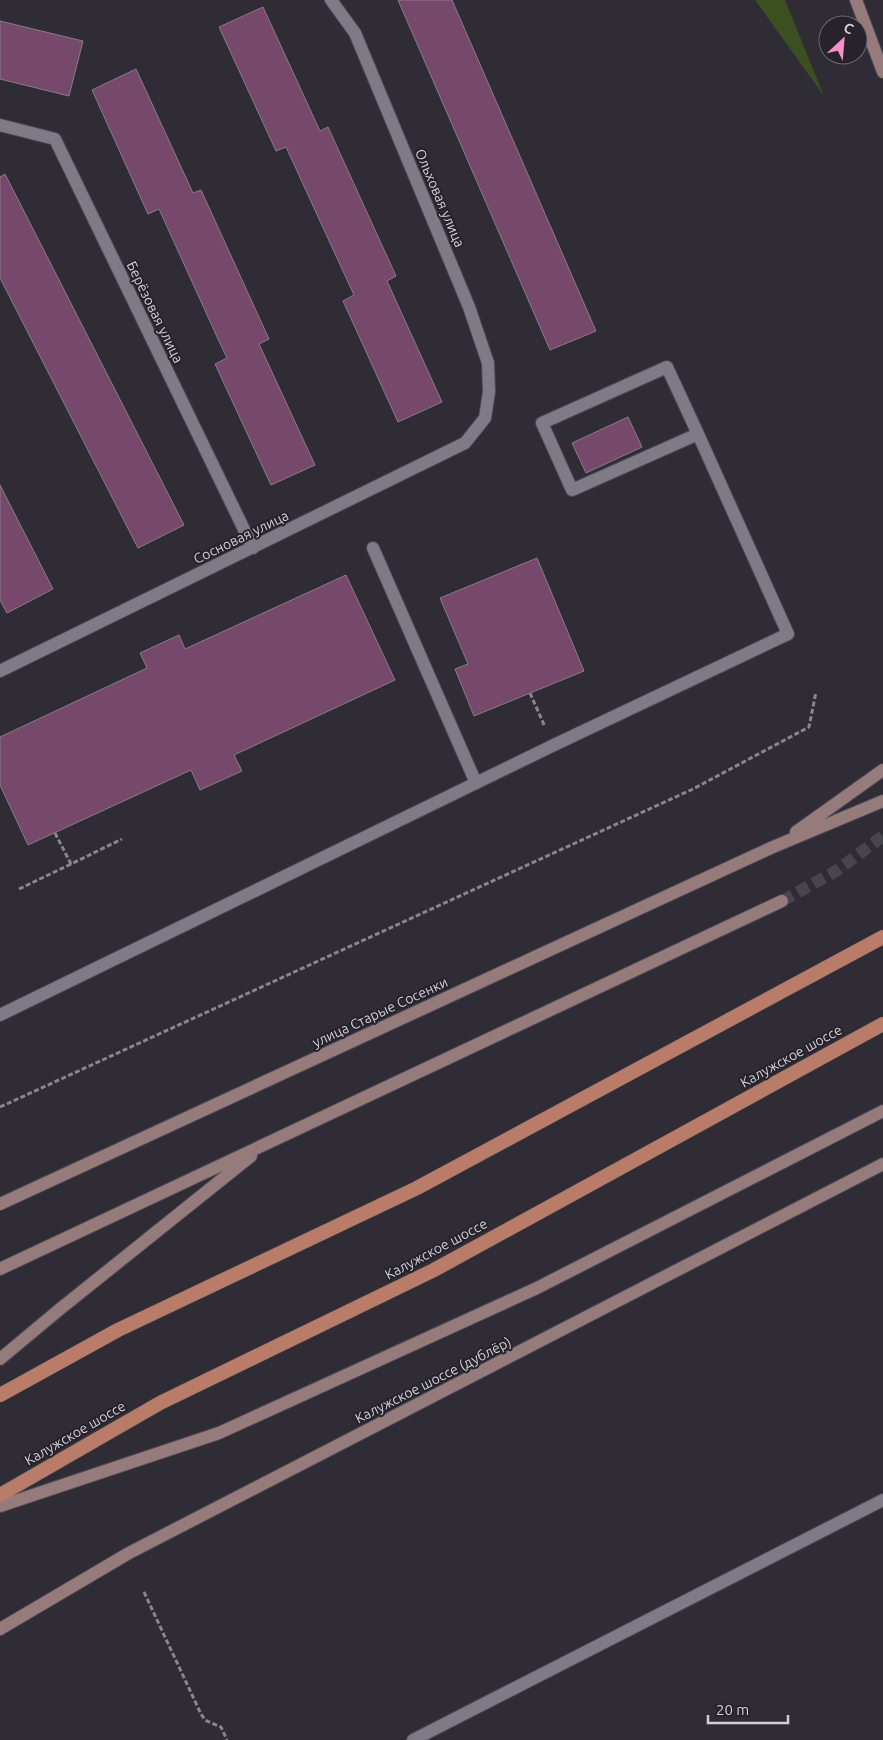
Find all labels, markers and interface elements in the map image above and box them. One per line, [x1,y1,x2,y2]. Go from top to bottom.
north arrow [818,15,868,65]
text: С [841,19,856,37]
street label: Ольховая улица [412,146,468,250]
street label: Берёзовая улица [123,259,187,365]
street label: Сосновая улица [191,507,291,567]
street label: улица Старые Сосенки [310,974,450,1050]
street label: Калужское шоссе [737,1021,845,1091]
street label: Калужское шоссе [382,1215,490,1283]
street label: Калужское шоссе (дублёр) [352,1334,514,1426]
street label: Калужское шоссе [22,1398,128,1468]
scale bar [708,1692,788,1724]
text: 20 m [716,1701,749,1718]

